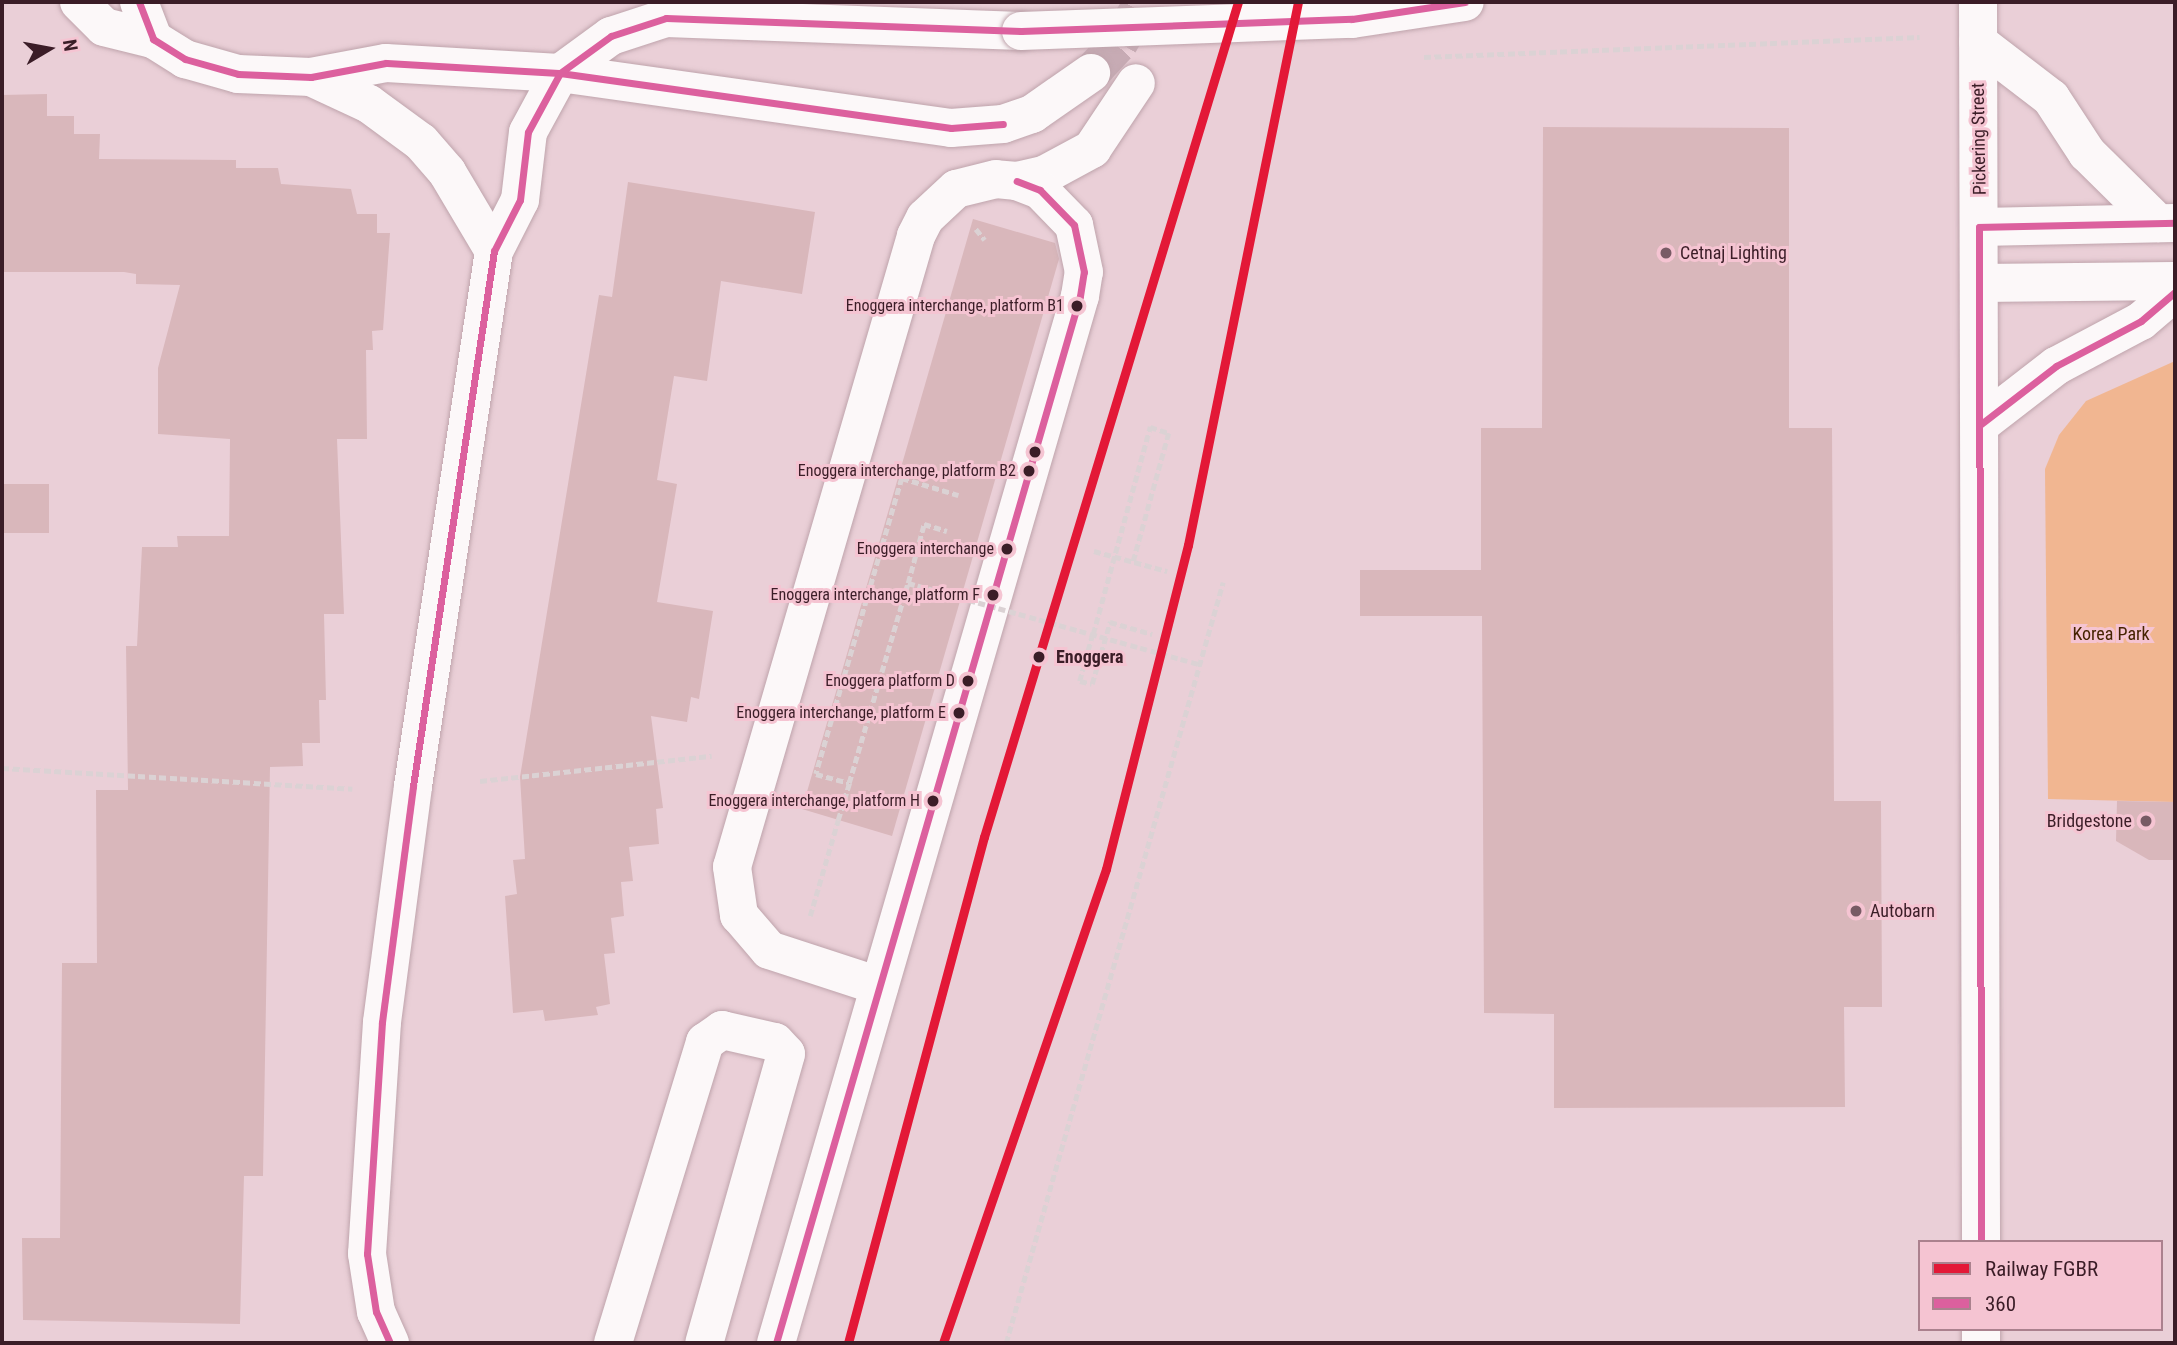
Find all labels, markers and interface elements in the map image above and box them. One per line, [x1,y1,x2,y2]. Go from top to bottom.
north arrow [14,14,84,84]
text: N [58,38,83,53]
street label: Pickering Street [1967,83,1991,195]
place label: Cetnaj Lighting [1680,242,1787,264]
marker: Cetnaj Lighting [1658,245,1674,261]
place label: Enoggera interchange, platform B1 [846,296,1064,316]
marker: Enoggera interchange, platform B1 [1070,299,1084,313]
unlabelled marker [1028,445,1042,459]
place label: Enoggera interchange, platform B2 [798,461,1016,481]
marker: Enoggera interchange, platform B2 [1022,464,1036,478]
place label: Enoggera interchange [857,539,994,559]
marker: Enoggera interchange [1000,542,1014,556]
place label: Enoggera interchange, platform F [771,585,980,605]
marker: Enoggera interchange, platform F [986,588,1000,602]
park label: Korea Park [2072,623,2150,645]
marker: Enoggera [1028,646,1050,668]
place label: Enoggera [1056,646,1124,668]
place label: Enoggera platform D [825,671,955,691]
marker: Enoggera platform D [961,674,975,688]
place label: Enoggera interchange, platform E [736,703,946,723]
marker: Enoggera interchange, platform E [952,706,966,720]
place label: Enoggera interchange, platform H [708,791,920,811]
marker: Enoggera interchange, platform H [926,794,940,808]
place label: Bridgestone [2047,810,2132,832]
marker: Bridgestone [2138,813,2154,829]
place label: Autobarn [1870,900,1935,922]
marker: Autobarn [1848,903,1864,919]
legend [1918,1240,2163,1331]
text: Railway FGBR [1985,1257,2098,1281]
text: 360 [1985,1292,2016,1316]

